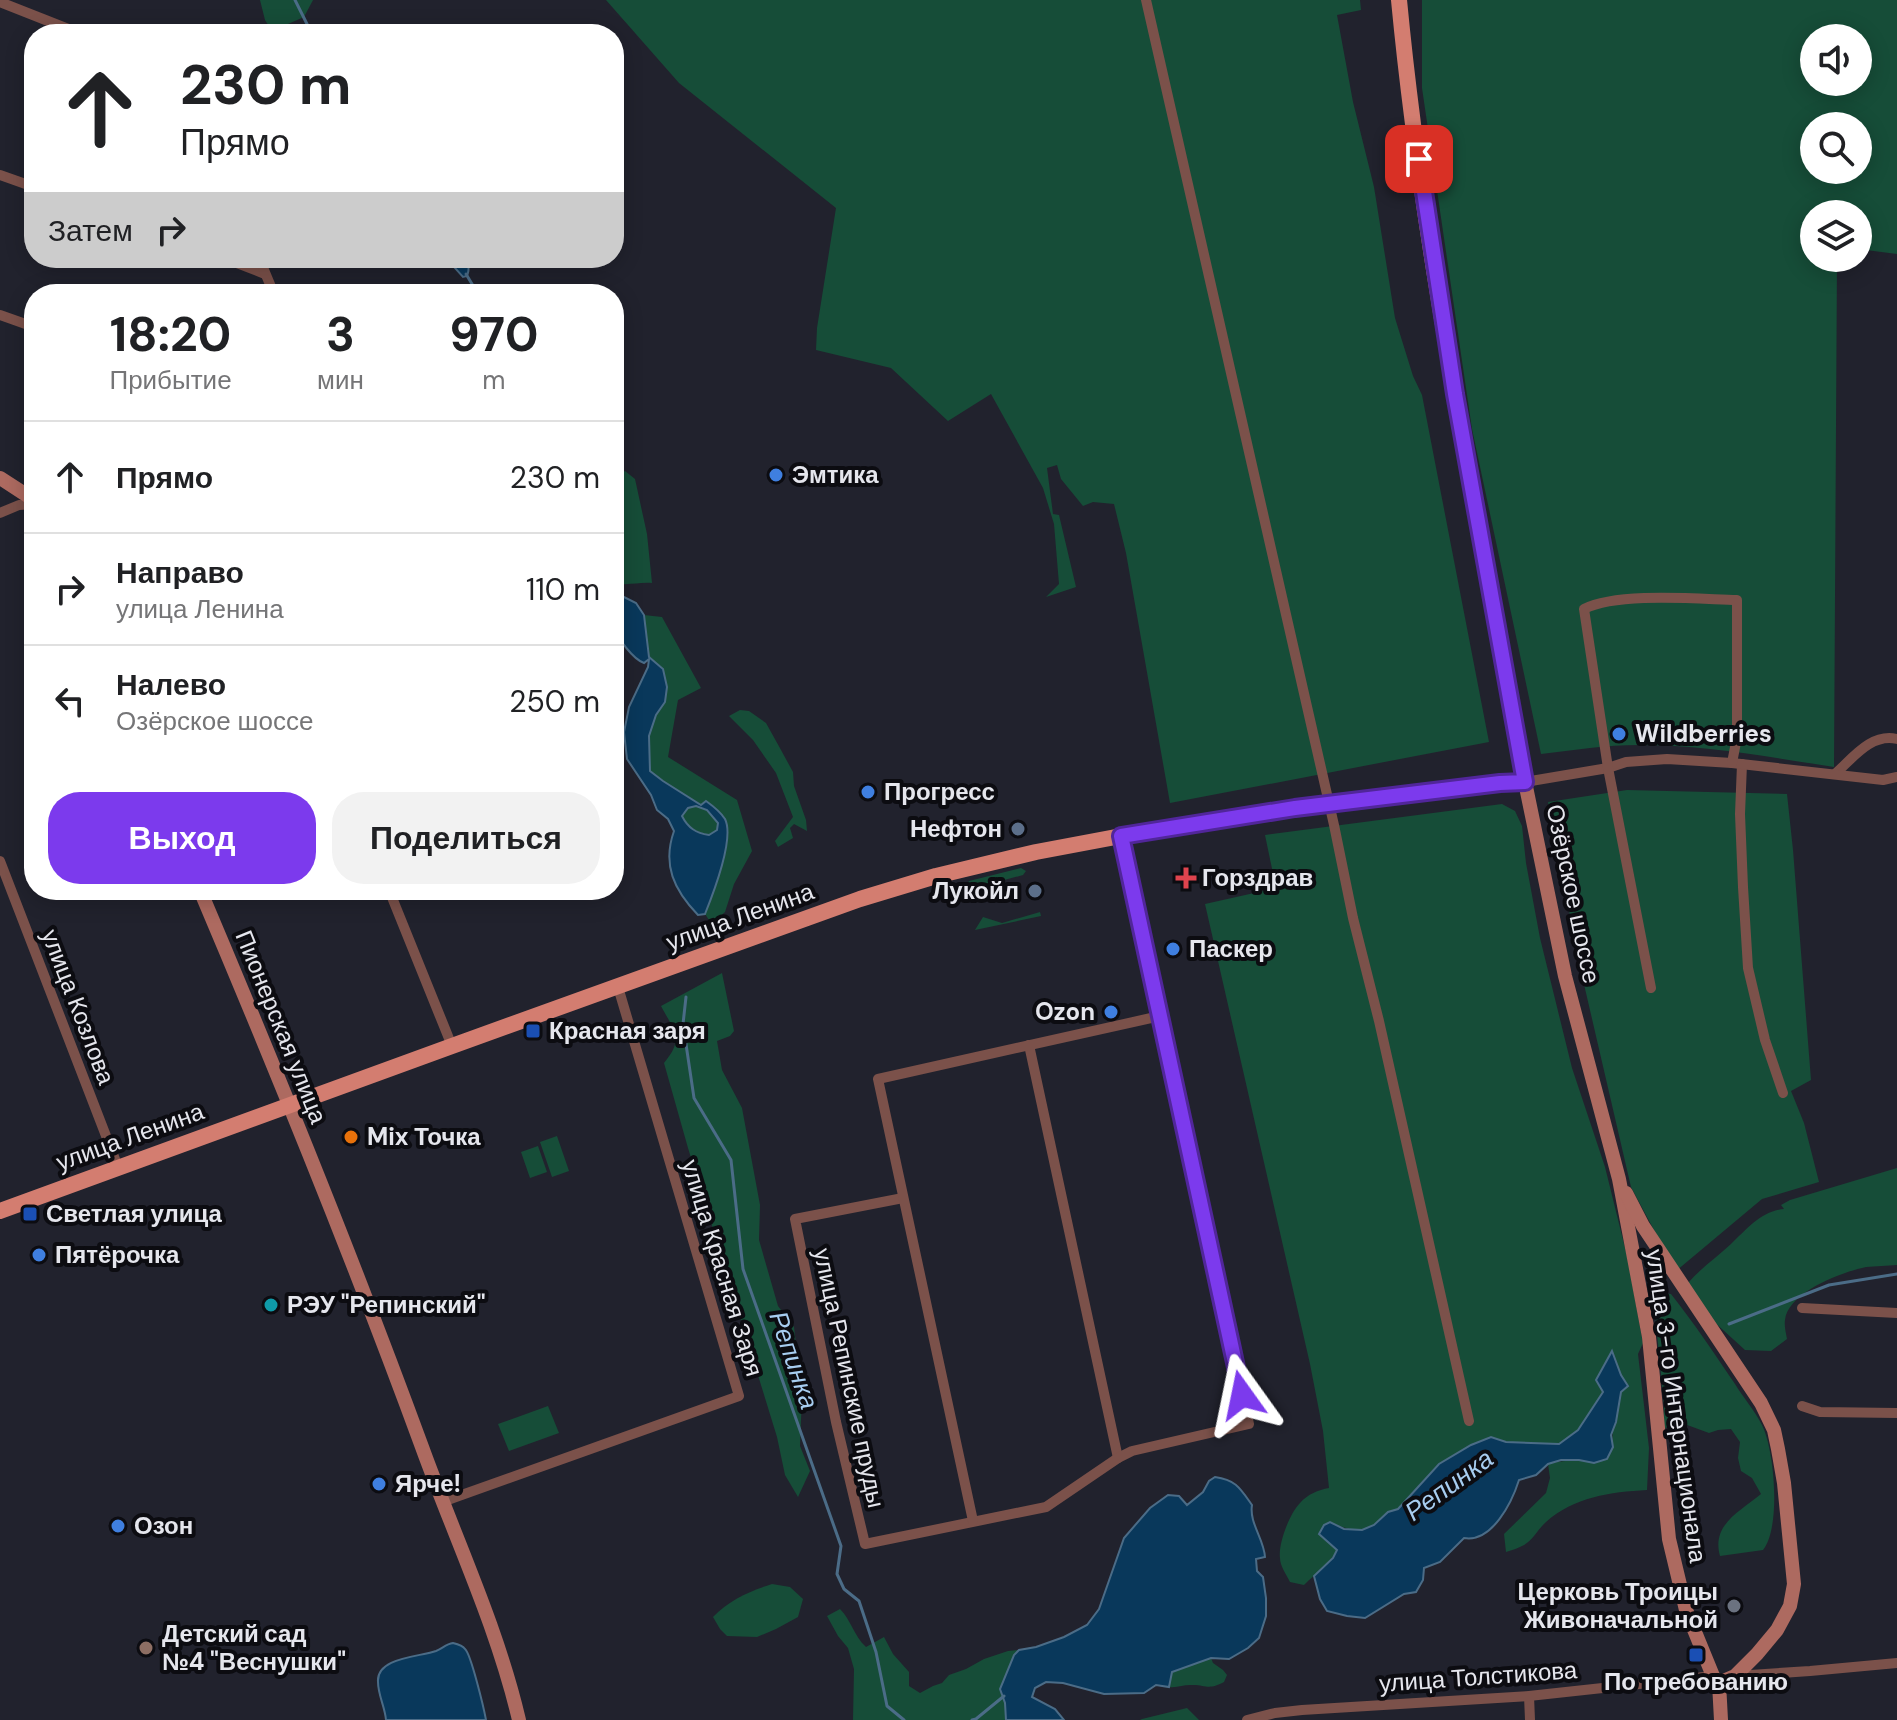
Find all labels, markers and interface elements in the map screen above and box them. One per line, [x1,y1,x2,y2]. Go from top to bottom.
map controls [1800,24,1872,272]
button: sound [1800,24,1872,96]
text: 230 m [180,48,351,121]
icon: ahead [48,56,152,160]
button: search [1800,112,1872,184]
text: Прямо [180,119,290,166]
pin [1385,125,1453,193]
icon: arrive [1397,137,1441,181]
button: layers [1800,200,1872,272]
icon: right [149,208,193,252]
text: Затем [48,211,133,250]
text: 18:20 [110,303,231,366]
text: 3 [326,303,355,366]
text: 970 [449,303,539,366]
text: Прибытие [109,363,232,397]
text: мин [317,363,364,397]
text: m [482,363,506,397]
icon: ahead [48,455,92,499]
text: Прямо [116,458,213,497]
text: 230 m [510,458,600,497]
place label: Эмтика [792,459,879,490]
marker: Эмтика [767,466,785,484]
text: Направо [116,553,244,592]
icon: right [48,567,92,611]
text: 110 m [526,570,600,609]
text: улица Ленина [116,592,284,626]
text: Налево [116,665,226,704]
icon: left [48,679,92,723]
text: 250 m [509,682,600,721]
text: Озёрское шоссе [116,704,313,738]
place label: Wildberries [1635,718,1772,749]
marker: Wildberries [1610,725,1628,743]
place label: Прогресс [884,776,995,807]
marker: Прогресс [859,783,877,801]
button: Выход [48,792,316,884]
button: Поделиться [332,792,600,884]
street label: Озёрское шоссе [1539,802,1608,986]
place label: Нефтон [910,813,1002,844]
marker: Нефтон [1009,820,1027,838]
place label: Горздрав [1202,862,1313,893]
marker: Горздрав [1177,869,1195,887]
street label: улица Ленина [662,875,818,958]
place label: Лукойл [932,875,1019,906]
marker: Лукойл [1026,882,1044,900]
street label: улица Козлова [35,925,122,1089]
street label: Пионерская улица [229,926,335,1129]
place label: Паскер [1189,933,1273,964]
marker: Паскер [1164,940,1182,958]
place label: Ozon [1035,996,1095,1027]
marker: Ozon [1102,1003,1120,1021]
place label: Красная заря [549,1015,706,1046]
marker: Красная заря [524,1022,542,1040]
street label: улица Ленина [52,1095,208,1178]
place label: Mix Точка [367,1121,481,1152]
marker: Mix Точка [342,1128,360,1146]
street label: улица Красная Заря [675,1156,770,1380]
place label: Светлая улица [46,1198,223,1229]
marker: Светлая улица [21,1205,39,1223]
place label: Пятёрочка [55,1239,180,1270]
street label: улица Репинские пруды [807,1245,892,1510]
marker: Пятёрочка [30,1246,48,1264]
street label: улица 3-го Интернационала [1639,1247,1714,1565]
place label: РЭУ "Репинский" [287,1289,486,1320]
marker: РЭУ "Репинский" [262,1296,280,1314]
water label: Репинка [761,1307,827,1413]
position arrow [1200,1353,1284,1437]
water label: Репинка [1398,1441,1500,1529]
place label: Ярче! [395,1468,461,1499]
marker: Ярче! [370,1475,388,1493]
place label: Озон [134,1510,193,1541]
marker: Озон [109,1517,127,1535]
place label: Церковь Троицы Живоначальной [1518,1576,1718,1635]
marker: Церковь Троицы Живоначальной [1725,1597,1743,1615]
place label: Детский сад №4 "Веснушки" [162,1618,346,1677]
marker: Детский сад №4 "Веснушки" [137,1639,155,1657]
marker: По требованию [1687,1646,1705,1664]
street label: улица Толстикова [1378,1654,1579,1699]
place label: По требованию [1604,1666,1788,1697]

